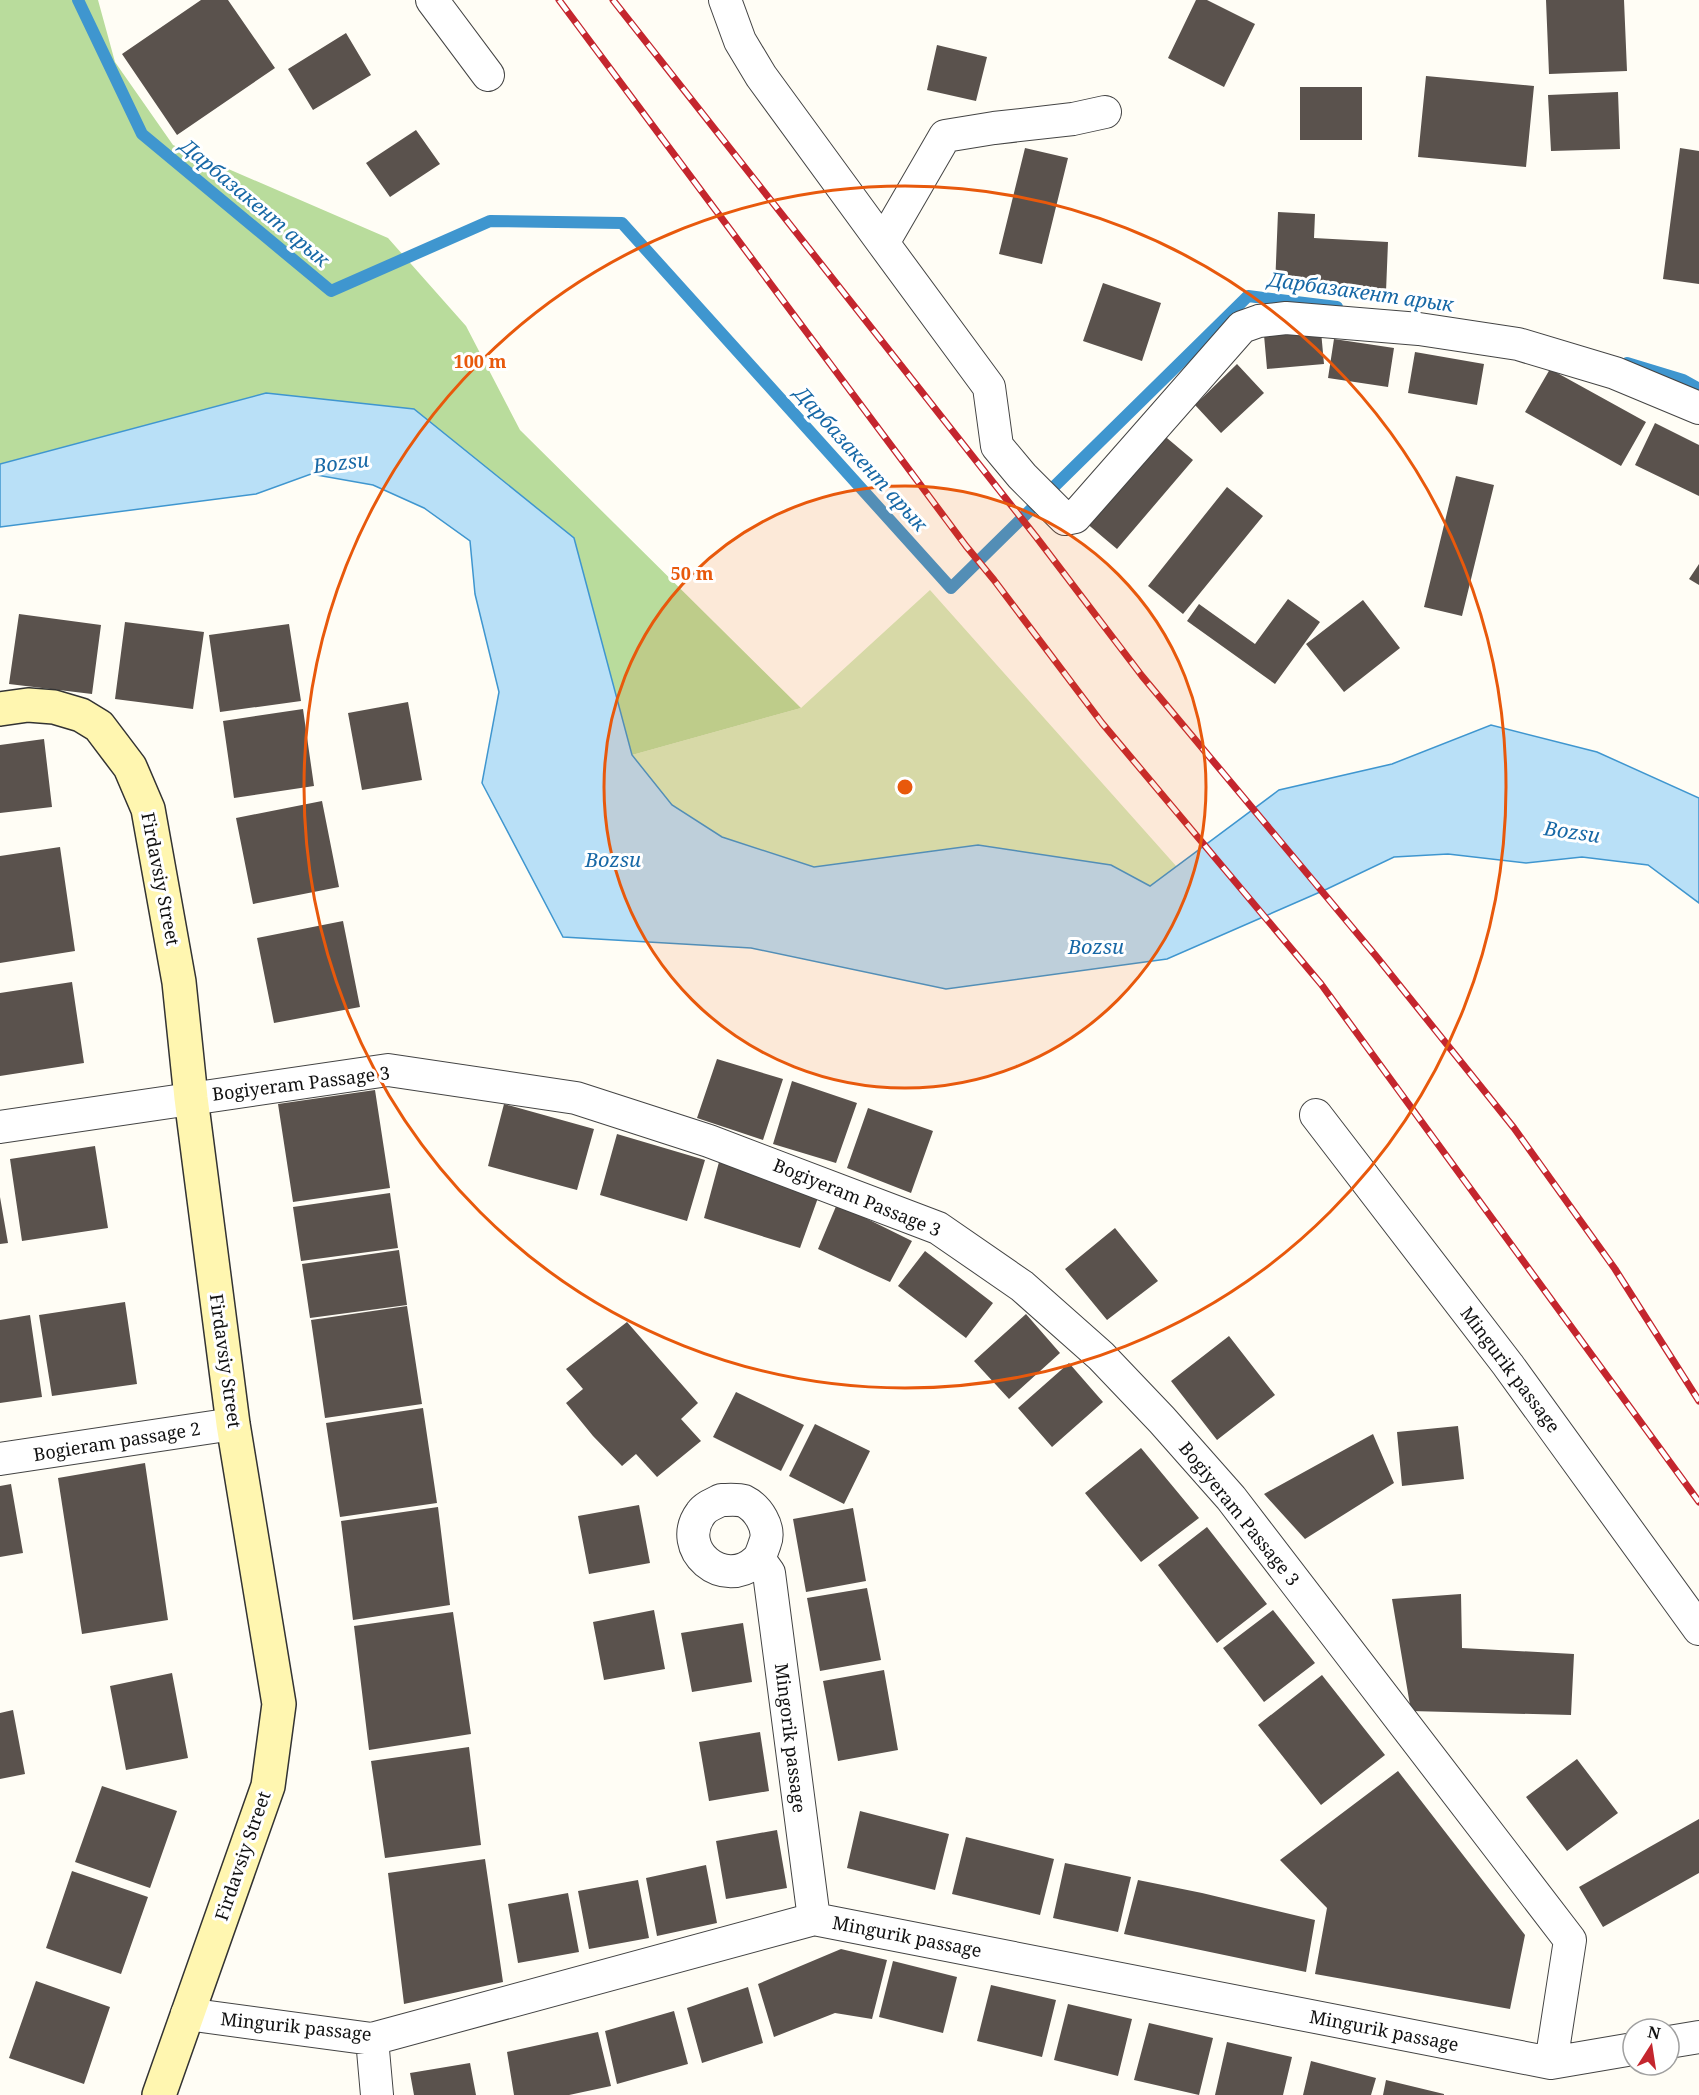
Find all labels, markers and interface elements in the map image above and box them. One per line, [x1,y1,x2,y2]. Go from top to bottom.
water label: Дарбазакент арык [173,131,336,273]
water label: Дарбазакент арык [1265,265,1456,318]
text: 100 m [454,349,507,373]
water label: Дарбазакент арык [787,379,934,538]
water label: Bozsu [310,446,370,479]
text: 50 m [671,561,714,585]
centre of rings [895,777,915,797]
street label: Firdavsiy Street [136,810,186,948]
water label: Bozsu [1541,814,1602,849]
water label: Bozsu [584,846,641,873]
water label: Bozsu [1067,933,1124,960]
street label: Bogiyeram Passage 3 [211,1060,391,1106]
street label: Bogiyeram Passage 3 [770,1152,945,1242]
street label: Firdavsiy Street [205,1292,247,1430]
street label: Mingurik passage [1456,1302,1566,1437]
street label: Bogieram passage 2 [32,1416,202,1466]
street label: Bogiyeram Passage 3 [1174,1436,1305,1590]
street label: Mingorik passage [770,1662,812,1814]
street label: Firdavsiy Street [209,1788,275,1924]
street label: Mingurik passage [830,1910,984,1962]
street label: Mingurik passage [1307,2004,1461,2056]
street label: Mingurik passage [219,2006,373,2046]
north arrow [1621,2017,1681,2077]
text: N [1646,2020,1663,2044]

